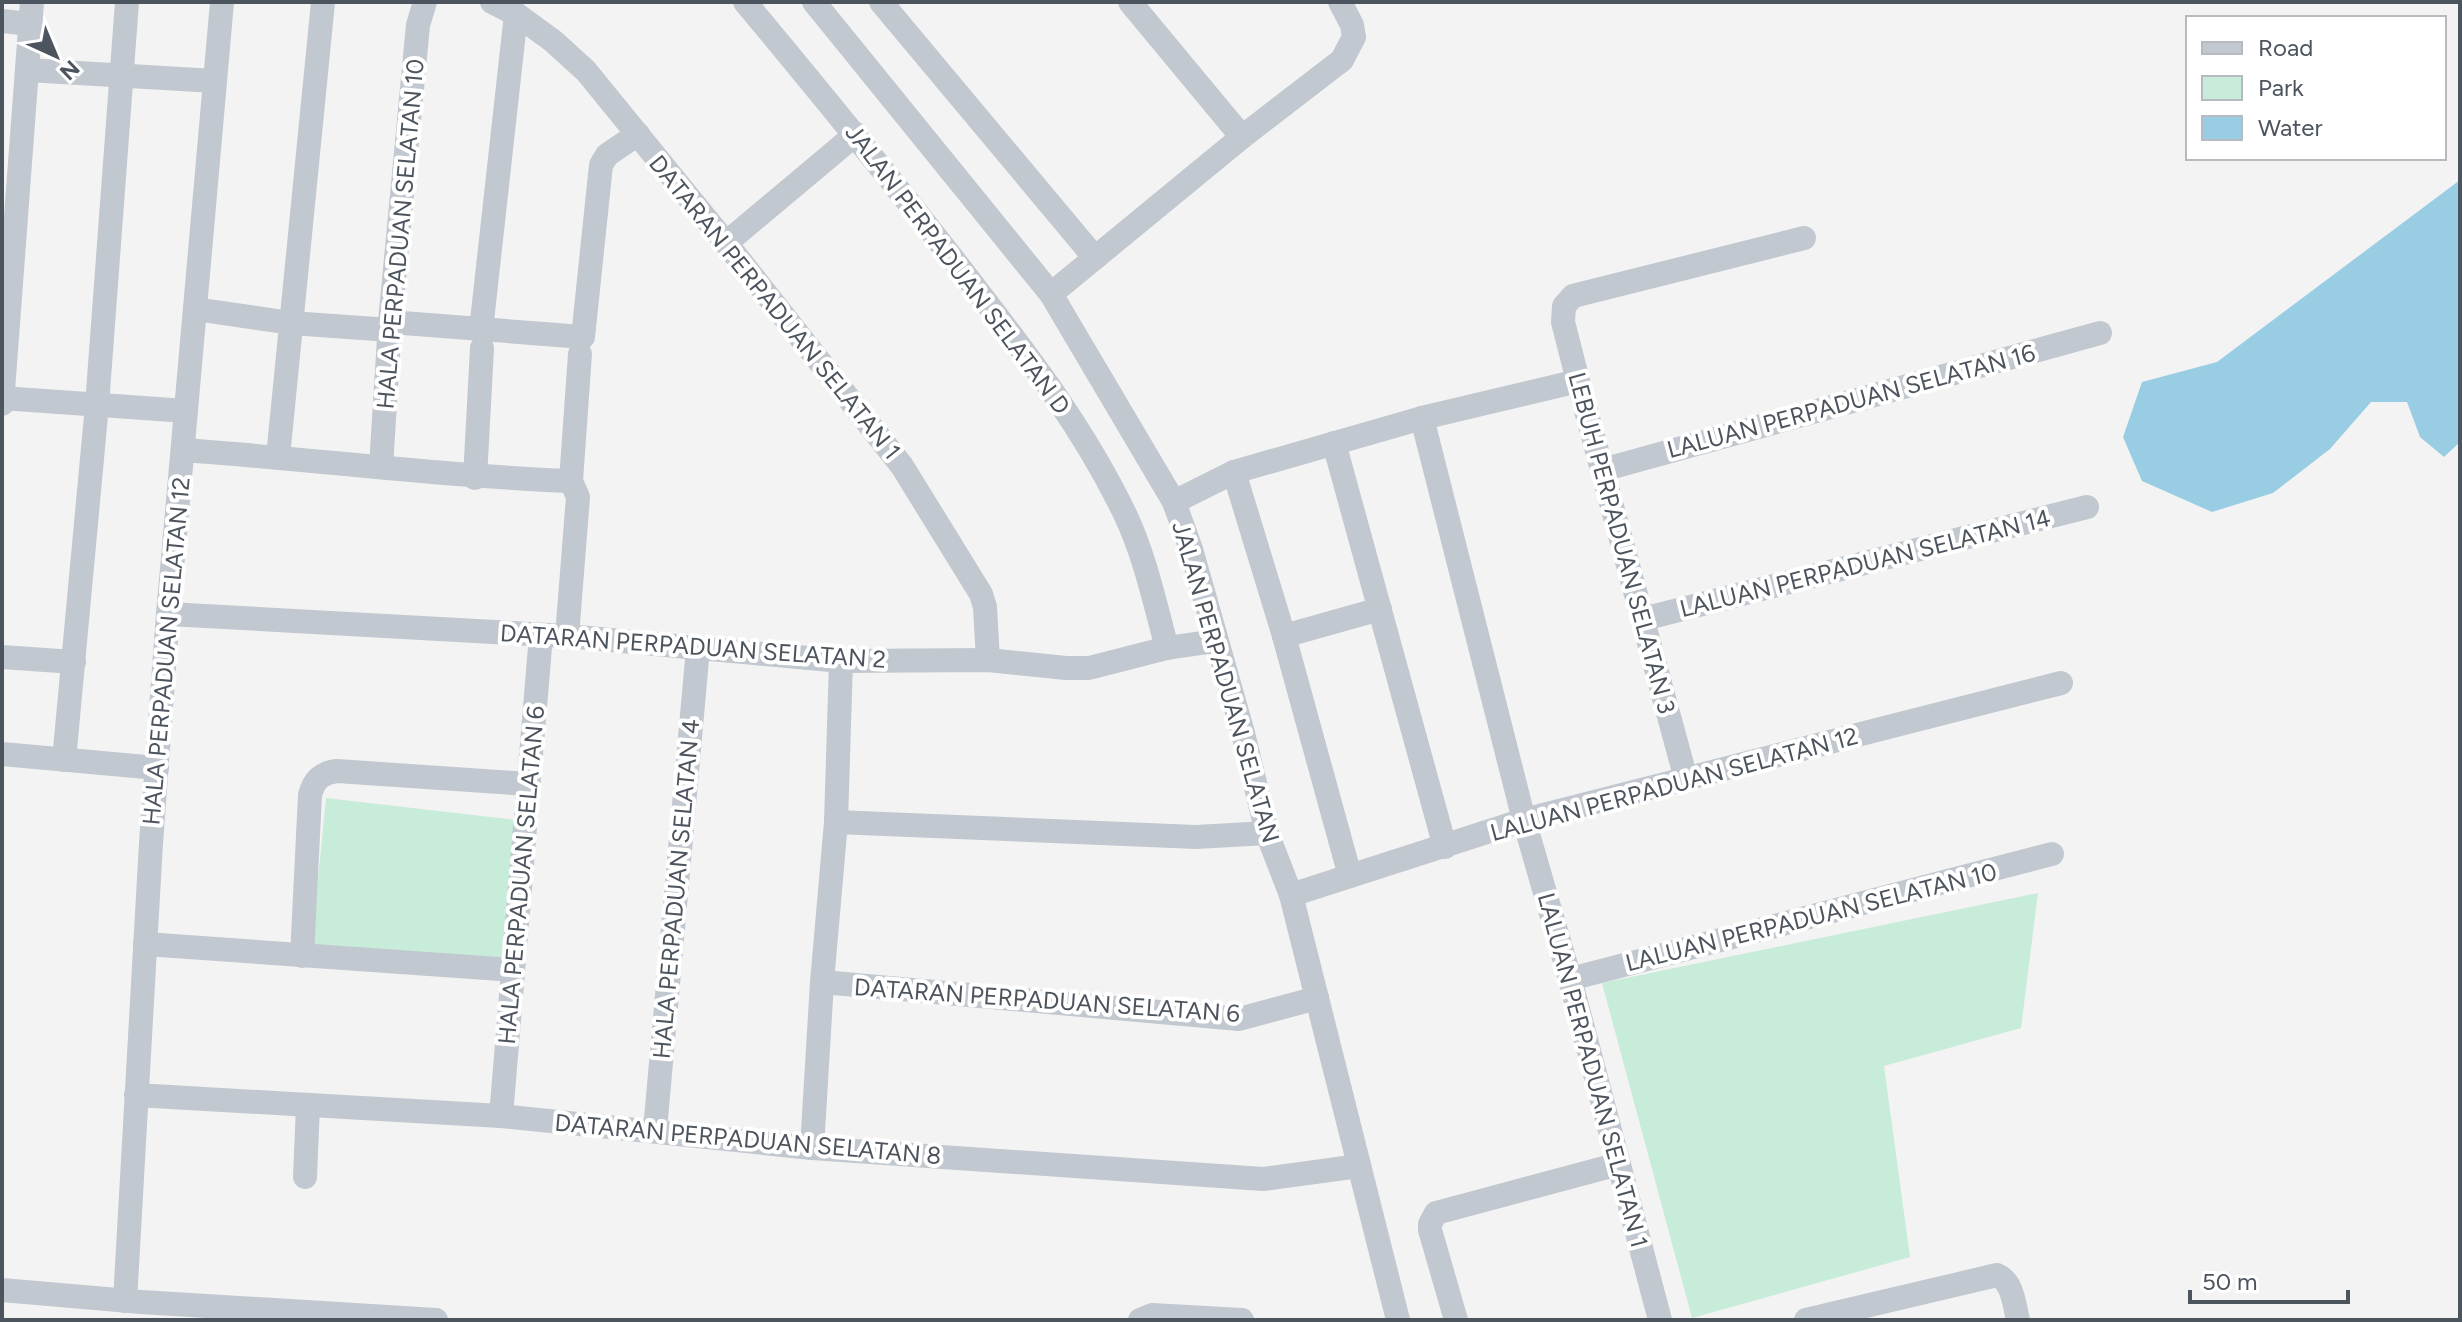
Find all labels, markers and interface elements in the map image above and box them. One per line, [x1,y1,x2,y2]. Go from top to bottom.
north arrow [16,16,96,96]
legend [2186,16,2446,160]
text: Road [2258,33,2313,62]
text: N [54,54,85,86]
street label: HALA PERPADUAN SELATAN 10 [370,58,430,410]
text: Park [2258,73,2304,102]
text: Water [2258,113,2323,142]
street label: JALAN PERPADUAN SELATAN D [839,118,1077,420]
street label: DATARAN PERPADUAN SELATAN 1 [643,149,907,465]
street label: LALUAN PERPADUAN SELATAN 16 [1664,338,2038,464]
street label: LEBUH PERPADUAN SELATAN 3 [1562,369,1682,717]
street label: HALA PERPADUAN SELATAN 12 [136,476,196,826]
street label: LALUAN PERPADUAN SELATAN 14 [1677,503,2053,623]
street label: JALAN PERPADUAN SELATAN [1166,518,1286,846]
street label: DATARAN PERPADUAN SELATAN 2 [499,618,887,674]
street label: HALA PERPADUAN SELATAN 6 [492,705,550,1045]
street label: HALA PERPADUAN SELATAN 4 [647,718,705,1060]
street label: LALUAN PERPADUAN SELATAN 12 [1487,721,1861,847]
street label: LALUAN PERPADUAN SELATAN 10 [1622,857,2000,977]
street label: LALUAN PERPADUAN SELATAN 1 [1532,889,1654,1251]
street label: DATARAN PERPADUAN SELATAN 6 [853,972,1241,1028]
street label: DATARAN PERPADUAN SELATAN 8 [553,1108,943,1170]
scale bar [2190,1254,2348,1304]
text: 50 m [2202,1267,2258,1296]

